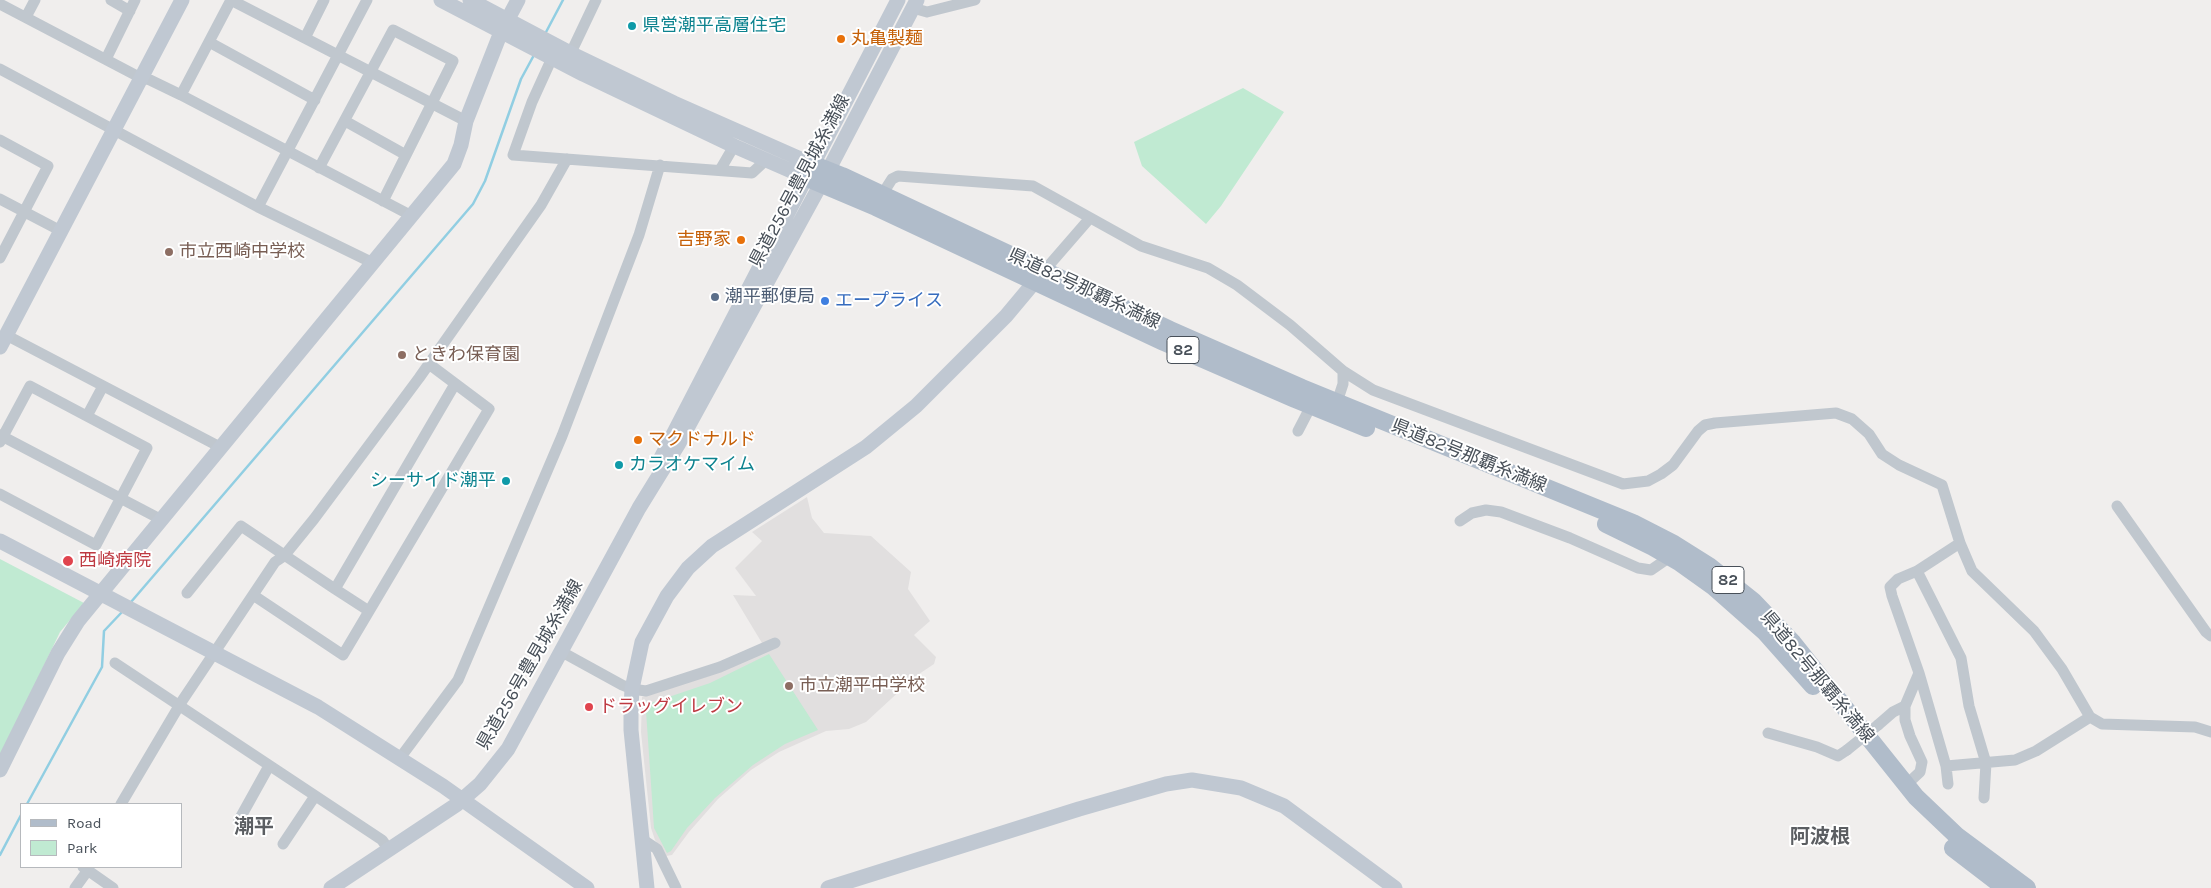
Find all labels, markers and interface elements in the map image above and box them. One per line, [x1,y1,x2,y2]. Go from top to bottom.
place label: 県営潮平高層住宅 [642,15,786,37]
marker: 県営潮平高層住宅 [626,20,638,32]
place label: 丸亀製麺 [851,28,923,50]
marker: 丸亀製麺 [835,33,847,45]
street label: 県道256号豊見城糸満線 [745,91,855,271]
place label: 吉野家 [677,229,731,251]
marker: 吉野家 [735,234,747,246]
place label: 市立西崎中学校 [179,241,305,263]
street label: 県道82号那覇糸満線 [1004,244,1164,334]
marker: 市立西崎中学校 [163,246,175,258]
place label: 潮平郵便局 [725,286,815,308]
place label: エープライス [835,290,943,312]
marker: 潮平郵便局 [709,291,721,303]
marker: エープライス [819,295,831,307]
road number: 82 [1167,336,1199,364]
place label: ときわ保育園 [412,344,520,366]
marker: ときわ保育園 [396,349,408,361]
street label: 県道82号那覇糸満線 [1388,415,1550,497]
place label: マクドナルド [648,429,756,451]
marker: マクドナルド [632,434,644,446]
place label: カラオケマイム [629,454,755,476]
marker: カラオケマイム [613,459,625,471]
place label: シーサイド潮平 [370,470,496,492]
marker: シーサイド潮平 [500,475,512,487]
place label: 西崎病院 [79,550,151,572]
marker: 西崎病院 [61,554,75,568]
road number: 82 [1712,566,1744,594]
street label: 県道256号豊見城糸満線 [472,576,588,754]
street label: 県道82号那覇糸満線 [1756,607,1878,747]
place label: 市立潮平中学校 [799,675,925,697]
marker: 市立潮平中学校 [783,680,795,692]
place label: ドラッグイレブン [599,696,743,718]
marker: ドラッグイレブン [583,701,595,713]
legend [20,803,182,868]
text: Road [67,814,102,832]
district label: 潮平 [234,815,274,839]
district label: 阿波根 [1790,825,1850,849]
text: Park [67,839,97,857]

